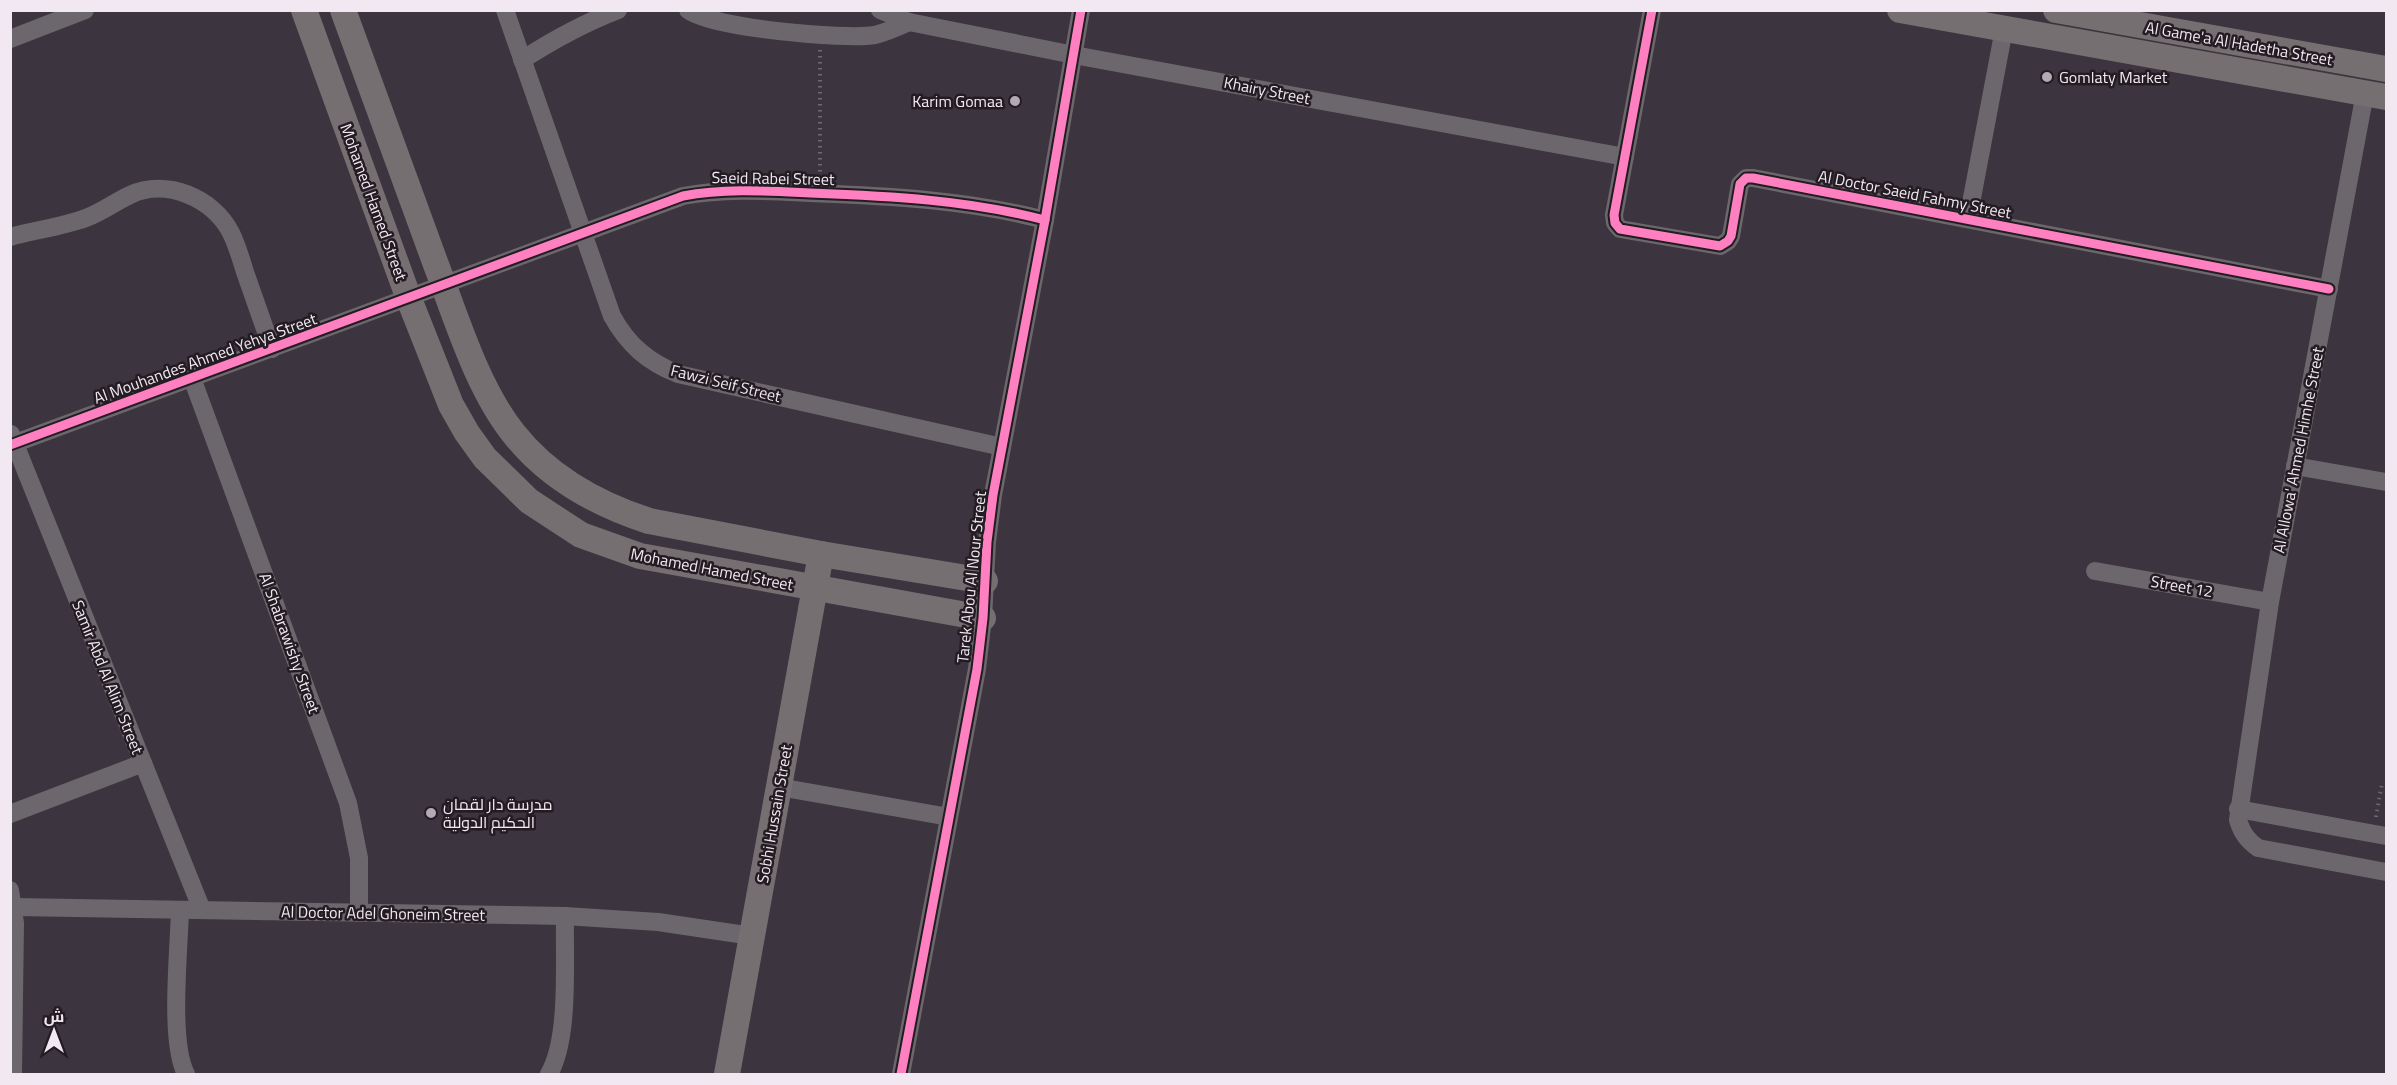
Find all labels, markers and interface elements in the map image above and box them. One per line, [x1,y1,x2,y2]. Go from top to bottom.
street label: Al Game'a Al Hadetha Street [2143,15,2335,71]
place label: Gomlaty Market [2059,65,2168,89]
street label: Khairy Street [1222,70,1312,110]
marker: Gomlaty Market [2040,70,2054,84]
place label: Karim Gomaa [912,89,1003,113]
marker: Karim Gomaa [1008,94,1022,108]
street label: Mohamed Hamed Street [334,120,414,284]
street label: Al Doctor Saeid Fahmy Street [1816,164,2014,225]
street label: Saeid Rabei Street [711,165,835,191]
street label: Al Mouhandes Ahmed Yehya Street [90,306,320,410]
street label: Al Allowa' Ahmed Himhe Street [2266,344,2330,555]
street label: Fawzi Seif Street [668,358,784,408]
street label: Tarek Abou Al Nour Street [950,489,992,664]
street label: Mohamed Hamed Street [629,541,796,597]
street label: Al Shabrawishy Street [253,569,327,717]
street label: Street 12 [2149,569,2215,603]
street label: Samir Abd Al Alim Street [66,596,150,758]
street label: Sobhi Hussain Street [750,743,798,885]
place label: مدرسة دار لقمان الحكيم الدولية [443,792,553,834]
marker: مدرسة دار لقمان الحكيم الدولية [424,806,438,820]
street label: Al Doctor Adel Ghoneim Street [281,899,486,927]
north arrow [24,1001,84,1061]
text: ش [44,1004,64,1028]

